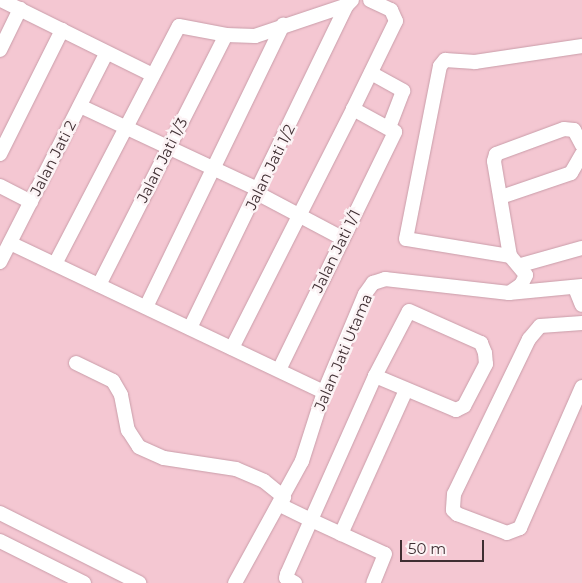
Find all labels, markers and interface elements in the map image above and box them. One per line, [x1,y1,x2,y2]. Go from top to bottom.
street label: Jalan Jati 1/3 [133,115,191,205]
street label: Jalan Jati 2 [26,117,80,199]
street label: Jalan Jati 1/2 [242,121,298,213]
street label: Jalan Jati 1/1 [308,207,364,295]
street label: Jalan Jati Utama [310,291,376,413]
scale bar [402,530,486,562]
text: 50 m [408,539,446,558]

